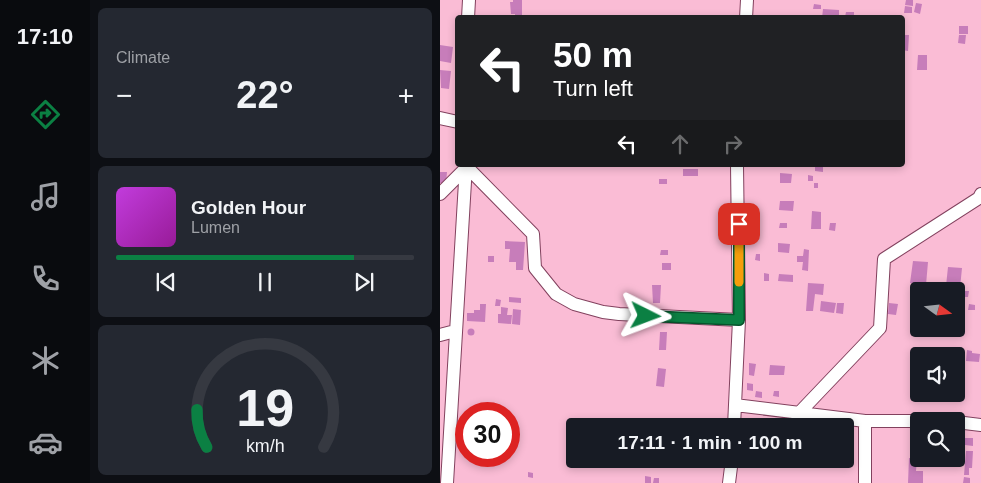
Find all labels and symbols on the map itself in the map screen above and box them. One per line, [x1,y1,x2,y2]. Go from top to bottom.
pin [718,203,760,245]
north arrow [910,282,965,338]
position arrow [619,289,671,341]
speed limit sign: 30 [455,402,520,467]

